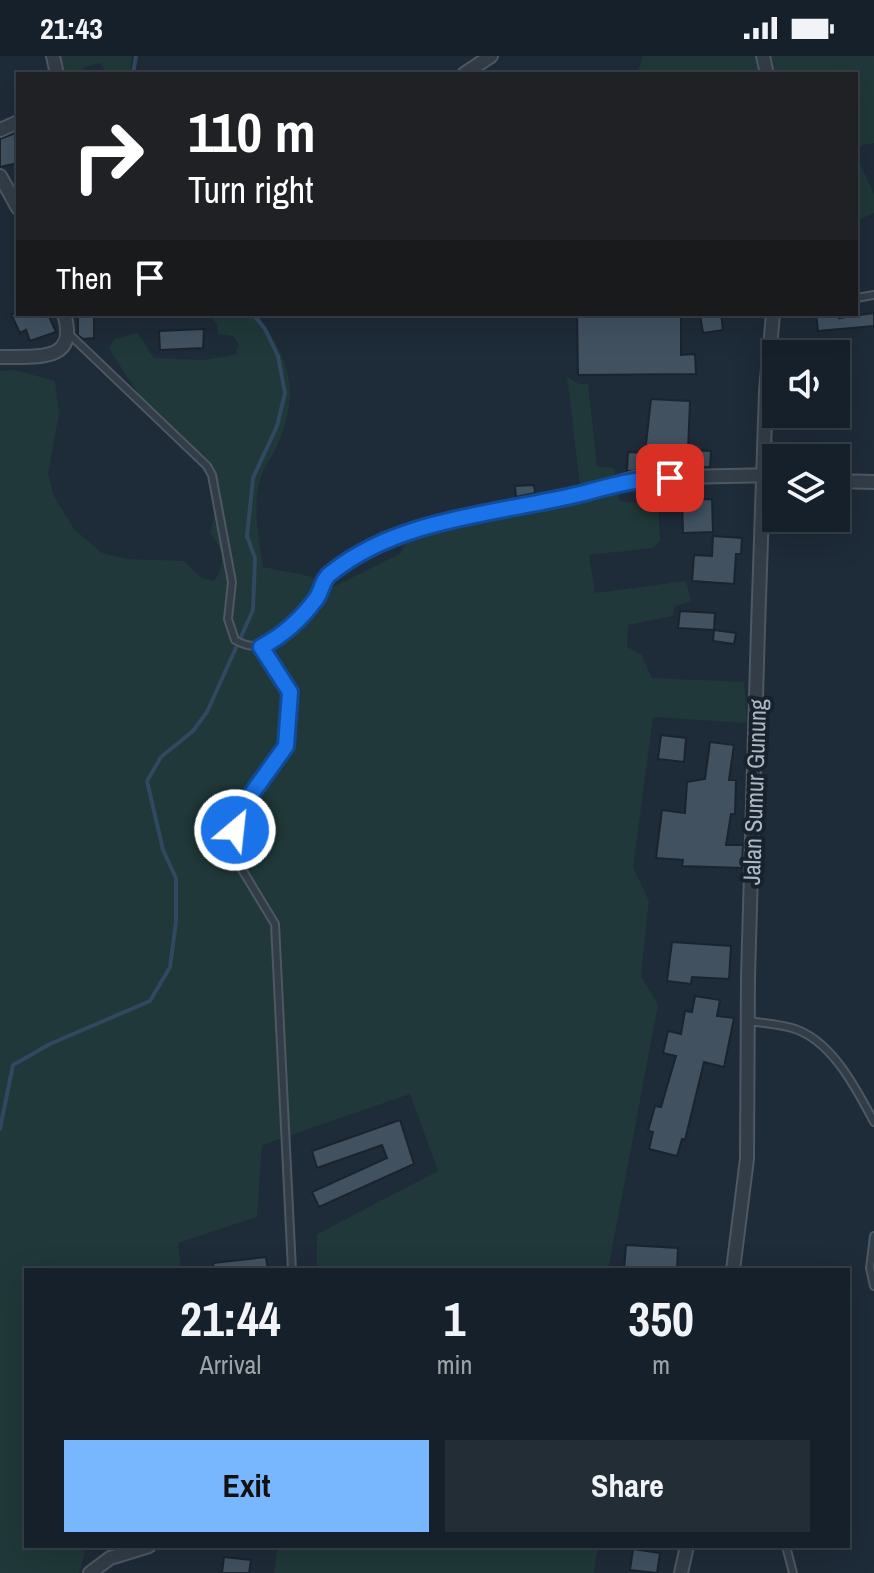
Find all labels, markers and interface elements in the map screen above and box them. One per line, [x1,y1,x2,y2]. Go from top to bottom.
text: 21:43 [40,8,103,48]
text: 110 m [188,94,316,169]
icon: right [56,104,160,208]
text: Turn right [188,166,313,214]
icon: arrive [128,256,172,300]
text: Then [56,258,112,298]
map controls [762,340,850,532]
button: sound [762,340,850,428]
pin [636,444,704,512]
button: layers [762,444,850,532]
icon: arrive [648,456,692,500]
street label: Jalan Sumur Gunung [735,698,773,885]
position arrow [193,788,277,872]
text: 21:44 [180,1286,281,1351]
text: 1 [444,1286,465,1351]
text: 350 [628,1286,694,1351]
text: Arrival [200,1347,261,1382]
text: min [437,1347,472,1382]
text: m [652,1347,670,1382]
button: Exit [64,1440,429,1532]
button: Share [445,1440,810,1532]

